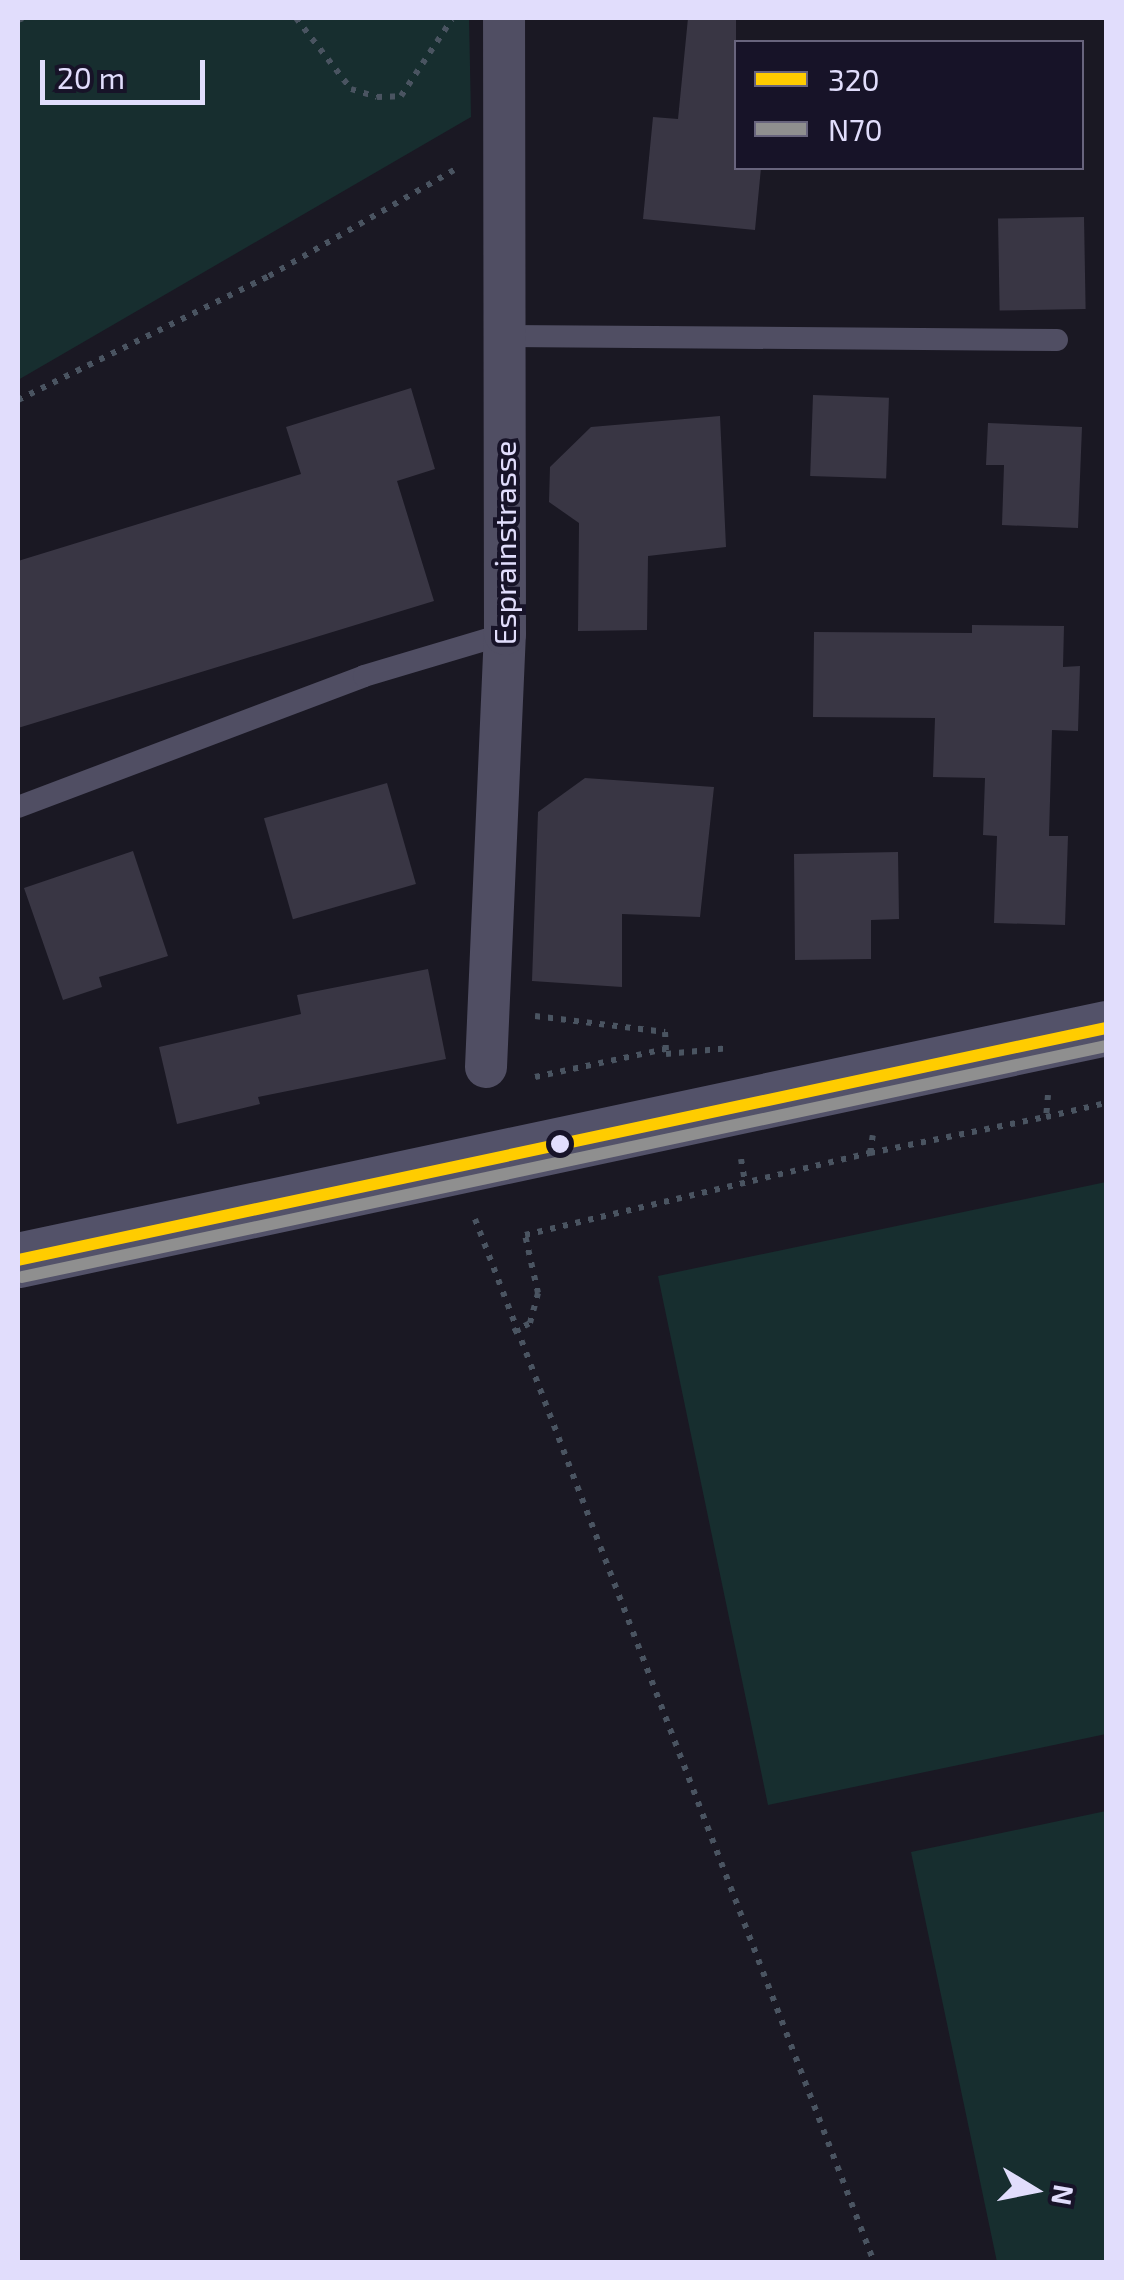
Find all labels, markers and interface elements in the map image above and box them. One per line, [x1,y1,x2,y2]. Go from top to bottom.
scale bar [45,40,210,102]
legend [734,40,1084,170]
text: 20 m [57,59,125,95]
text: 320 [828,61,880,97]
text: N70 [828,111,883,147]
street label: Esprainstrasse [486,441,522,645]
unlabelled marker [550,1134,570,1154]
north arrow [984,2140,1084,2240]
text: N [1045,2182,1082,2208]

